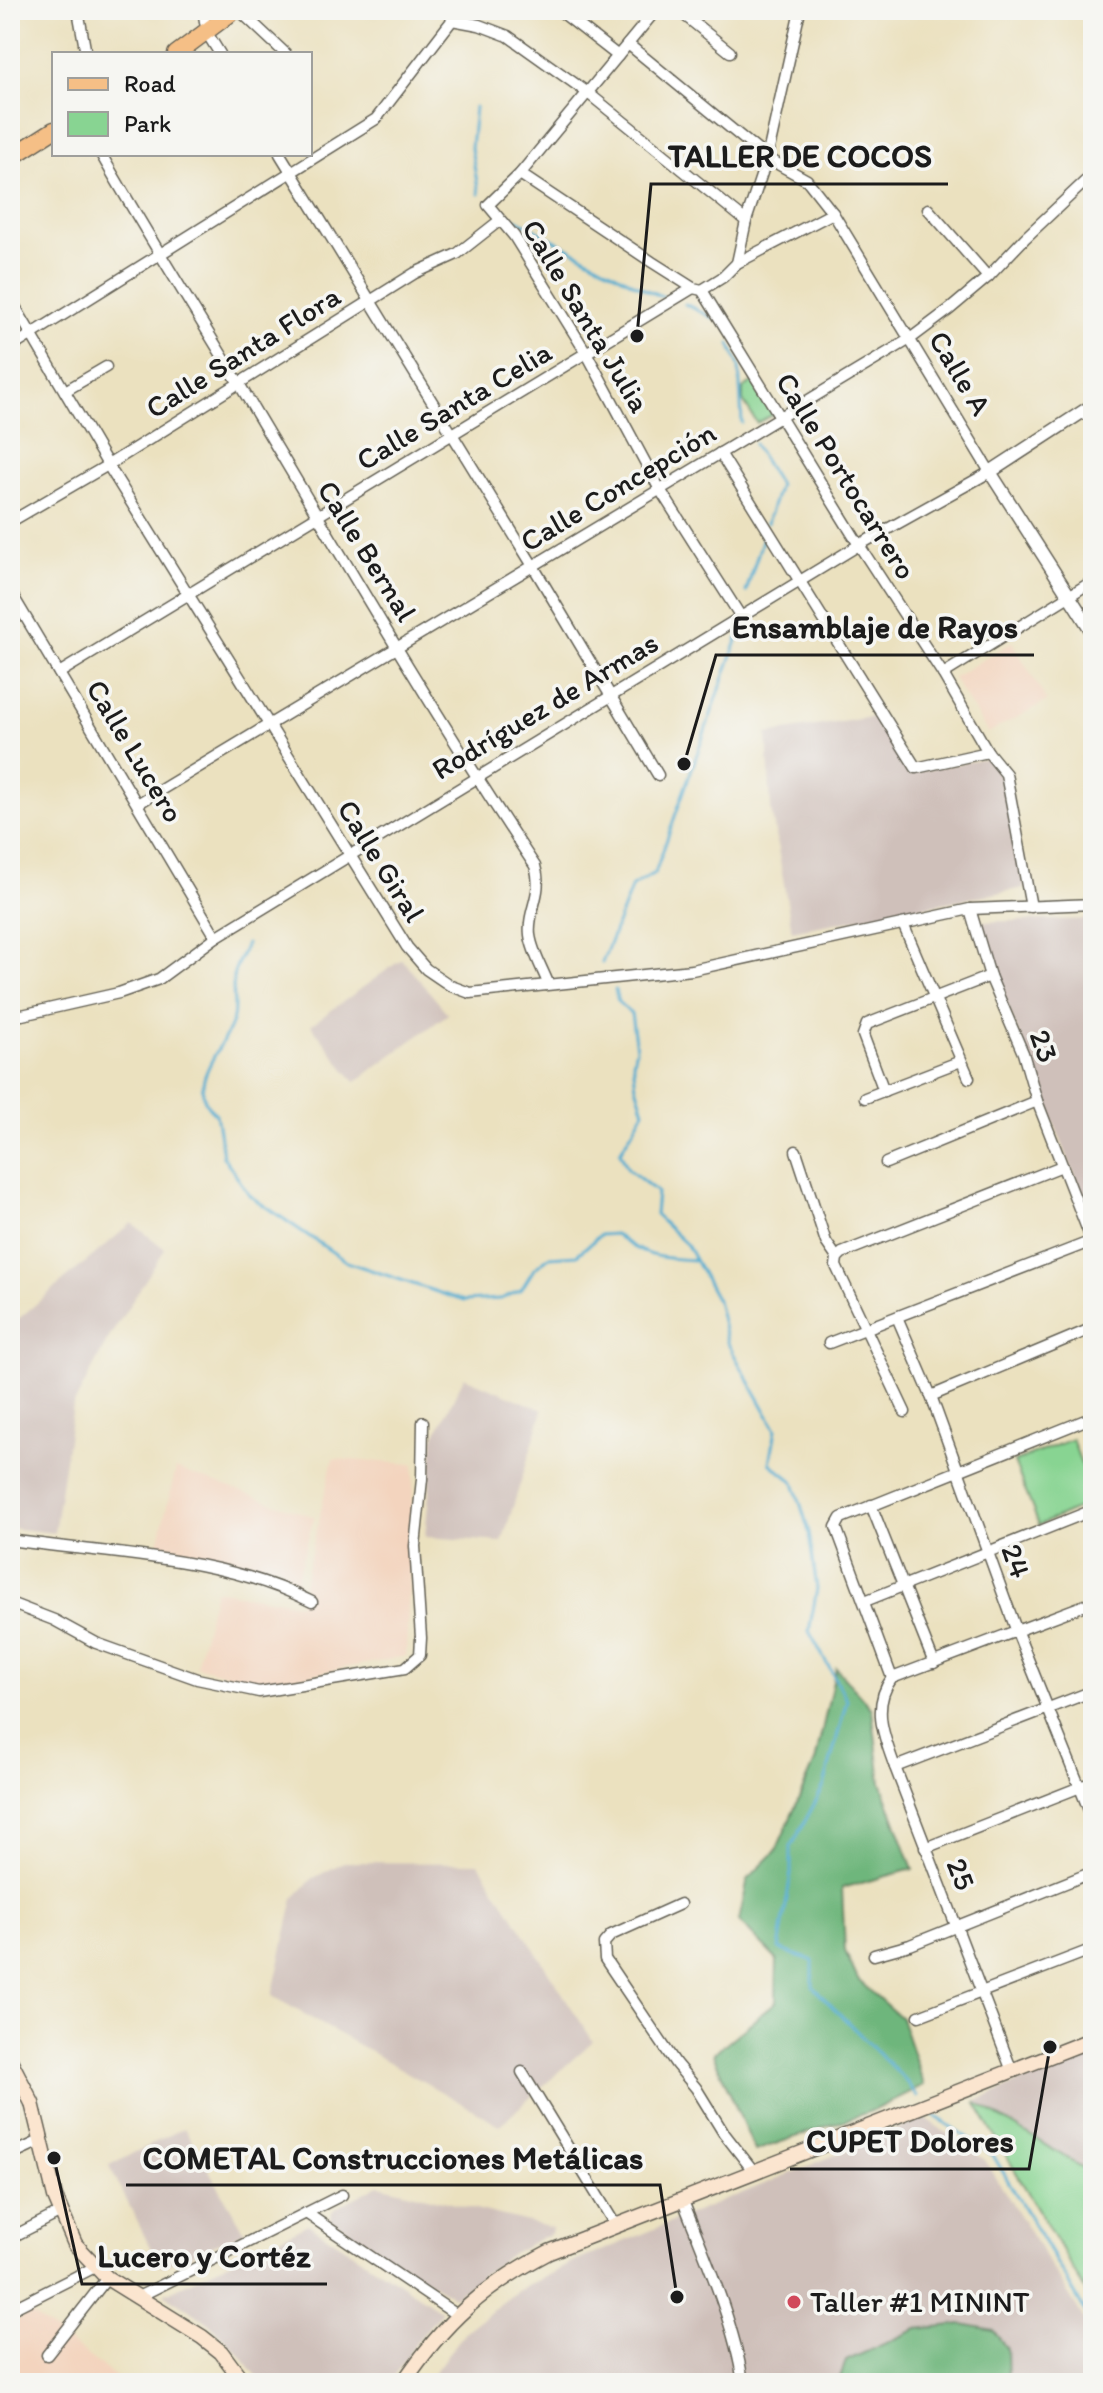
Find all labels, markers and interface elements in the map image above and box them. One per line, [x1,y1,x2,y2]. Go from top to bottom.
legend [52,52,312,156]
text: Road [124,69,176,98]
text: Park [124,109,171,138]
callout: TALLER DE COCOS [651,128,948,184]
text: TALLER DE COCOS [667,137,932,175]
street label: Calle Santa Julia [514,212,659,419]
street label: Calle Santa Flora [139,277,347,426]
street label: Calle A [921,324,1000,422]
street label: Calle Santa Celia [349,333,558,478]
street label: Calle Portocarrero [768,365,925,586]
street label: Calle Concepción [513,414,722,560]
street label: Calle Bernal [310,473,426,629]
callout: Ensamblaje de Rayos [716,599,1034,655]
text: Ensamblaje de Rayos [732,608,1018,646]
street label: Rodríguez de Armas [425,623,665,788]
street label: Calle Lucero [78,673,193,829]
street label: Calle Giral [329,793,434,929]
street label: 23 [1022,1024,1067,1067]
street label: 24 [993,1539,1040,1583]
street label: 25 [938,1852,985,1895]
callout: CUPET Dolores [790,2113,1029,2169]
text: CUPET Dolores [806,2122,1014,2160]
callout: COMETAL Construcciones Metálicas [126,2129,660,2185]
text: COMETAL Construcciones Metálicas [143,2139,643,2177]
callout: Lucero y Cortéz [82,2228,327,2284]
text: Lucero y Cortéz [97,2237,311,2275]
place label: Taller #1 MININT [810,2283,1030,2320]
marker: Taller #1 MININT [785,2293,803,2311]

